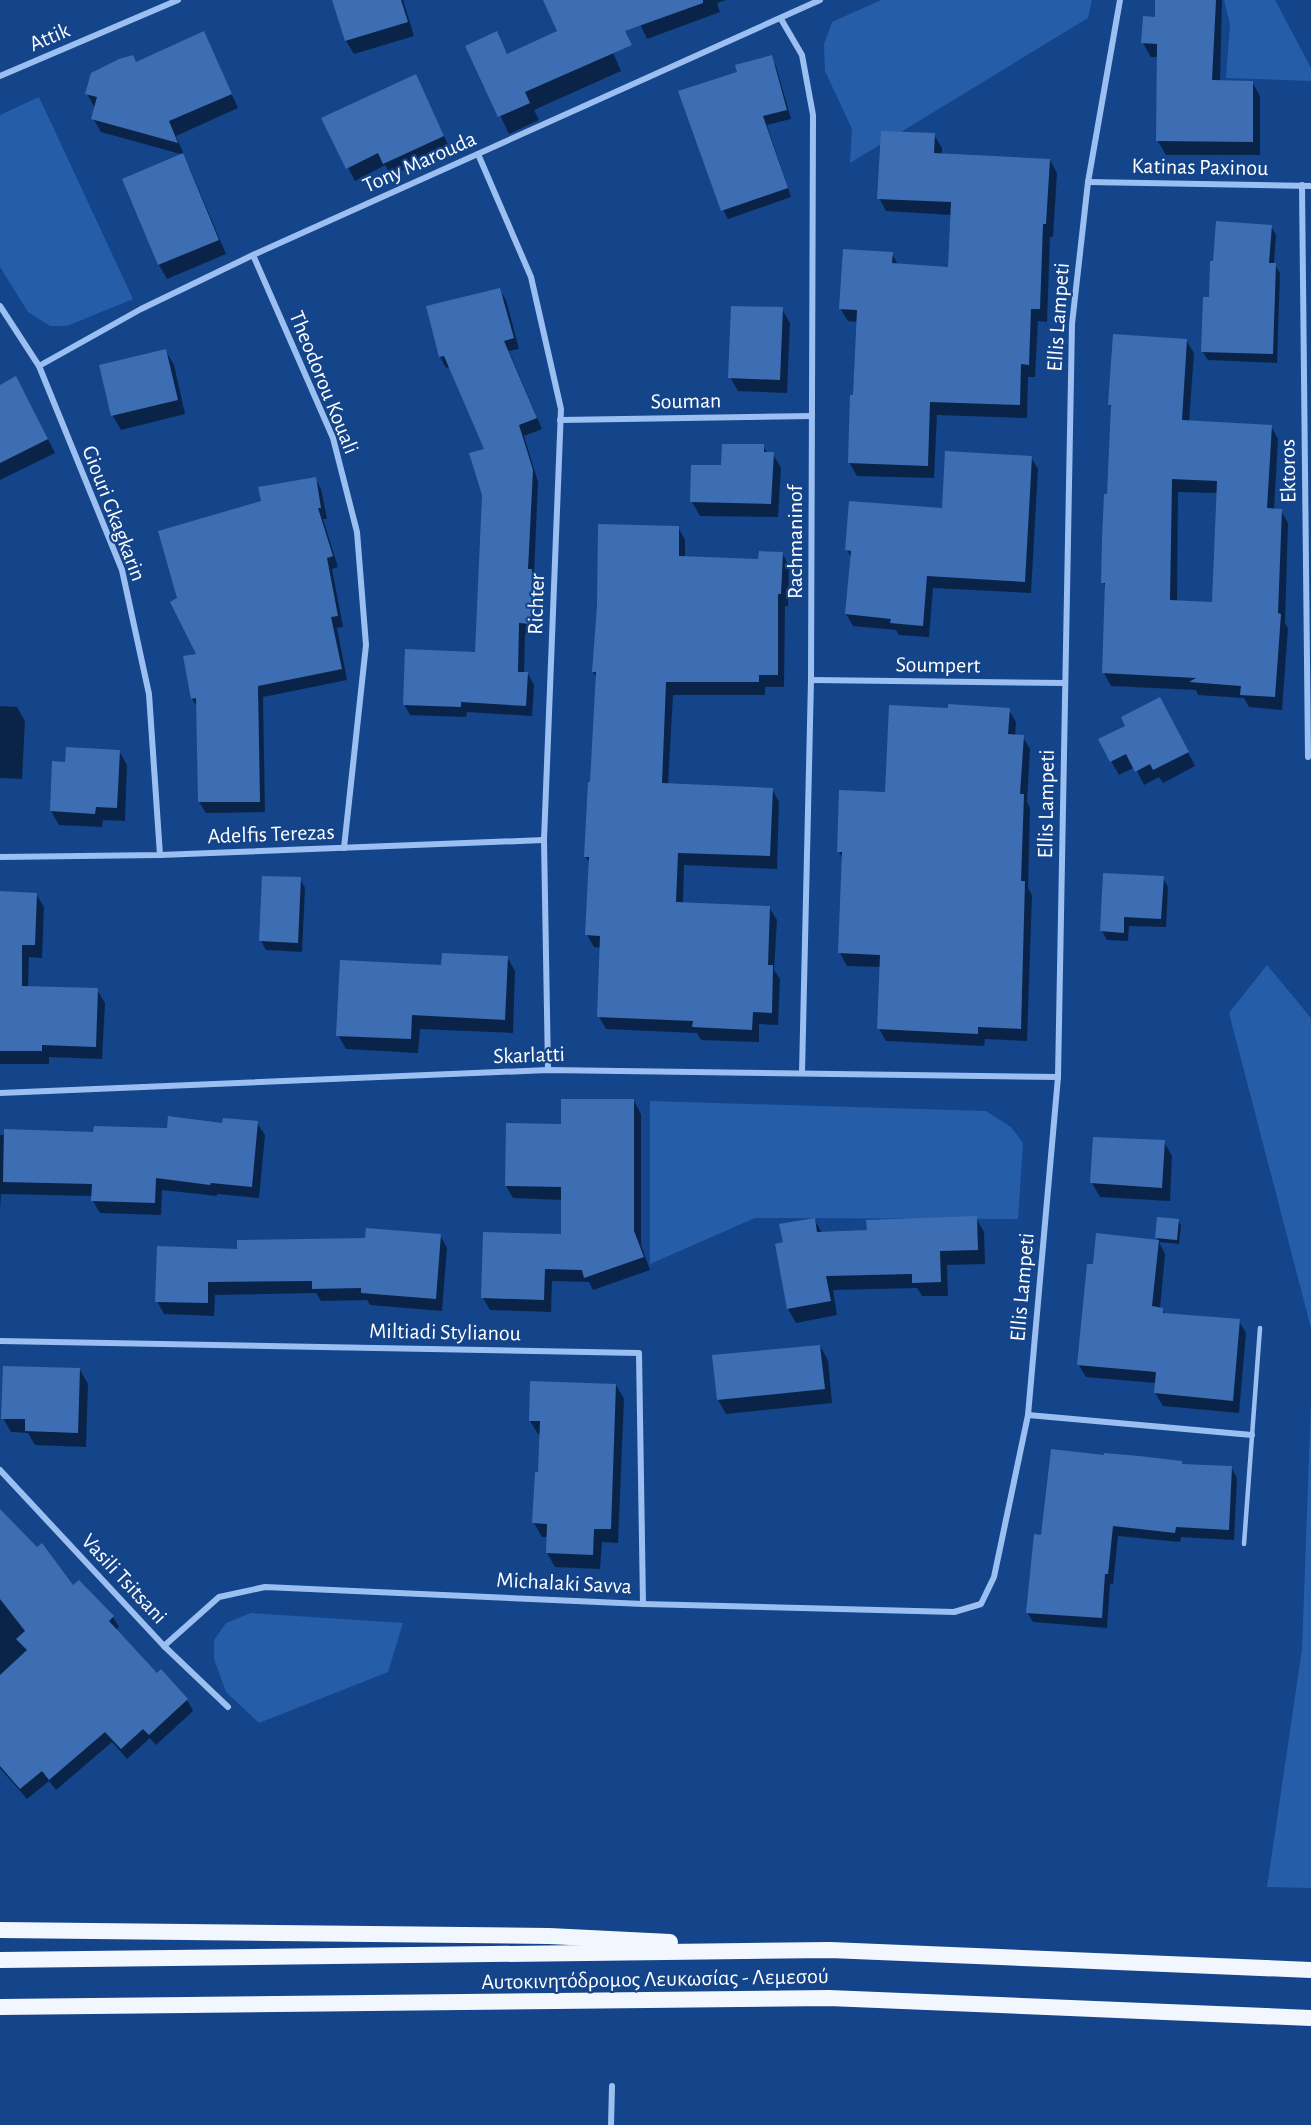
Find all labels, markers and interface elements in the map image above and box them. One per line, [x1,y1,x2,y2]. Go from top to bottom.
street label: Attik [26,19,73,55]
street label: Tony Marouda [359,127,479,197]
street label: Katinas Paxinou [1131,155,1269,179]
street label: Ellis Lampeti [1043,262,1073,372]
street label: Theodorou Kouali [285,308,363,457]
street label: Souman [651,389,722,413]
street label: Ektoros [1276,439,1300,503]
street label: Giouri Gkagkarin [78,443,150,584]
street label: Rachmaninof [784,484,806,599]
street label: Richter [524,573,548,635]
street label: Soumpert [895,653,981,677]
street label: Ellis Lampeti [1034,749,1058,859]
street label: Adelfis Terezas [207,821,335,847]
street label: Skarlatti [493,1043,565,1067]
street label: Ellis Lampeti [1006,1232,1038,1342]
street label: Miltiadi Stylianou [369,1320,521,1344]
street label: Vasili Tsitsani [77,1530,171,1628]
street label: Michalaki Savva [496,1568,632,1598]
street label: Αυτοκινητόδρομος Λευκωσίας - Λεμεσού [481,1965,829,1993]

